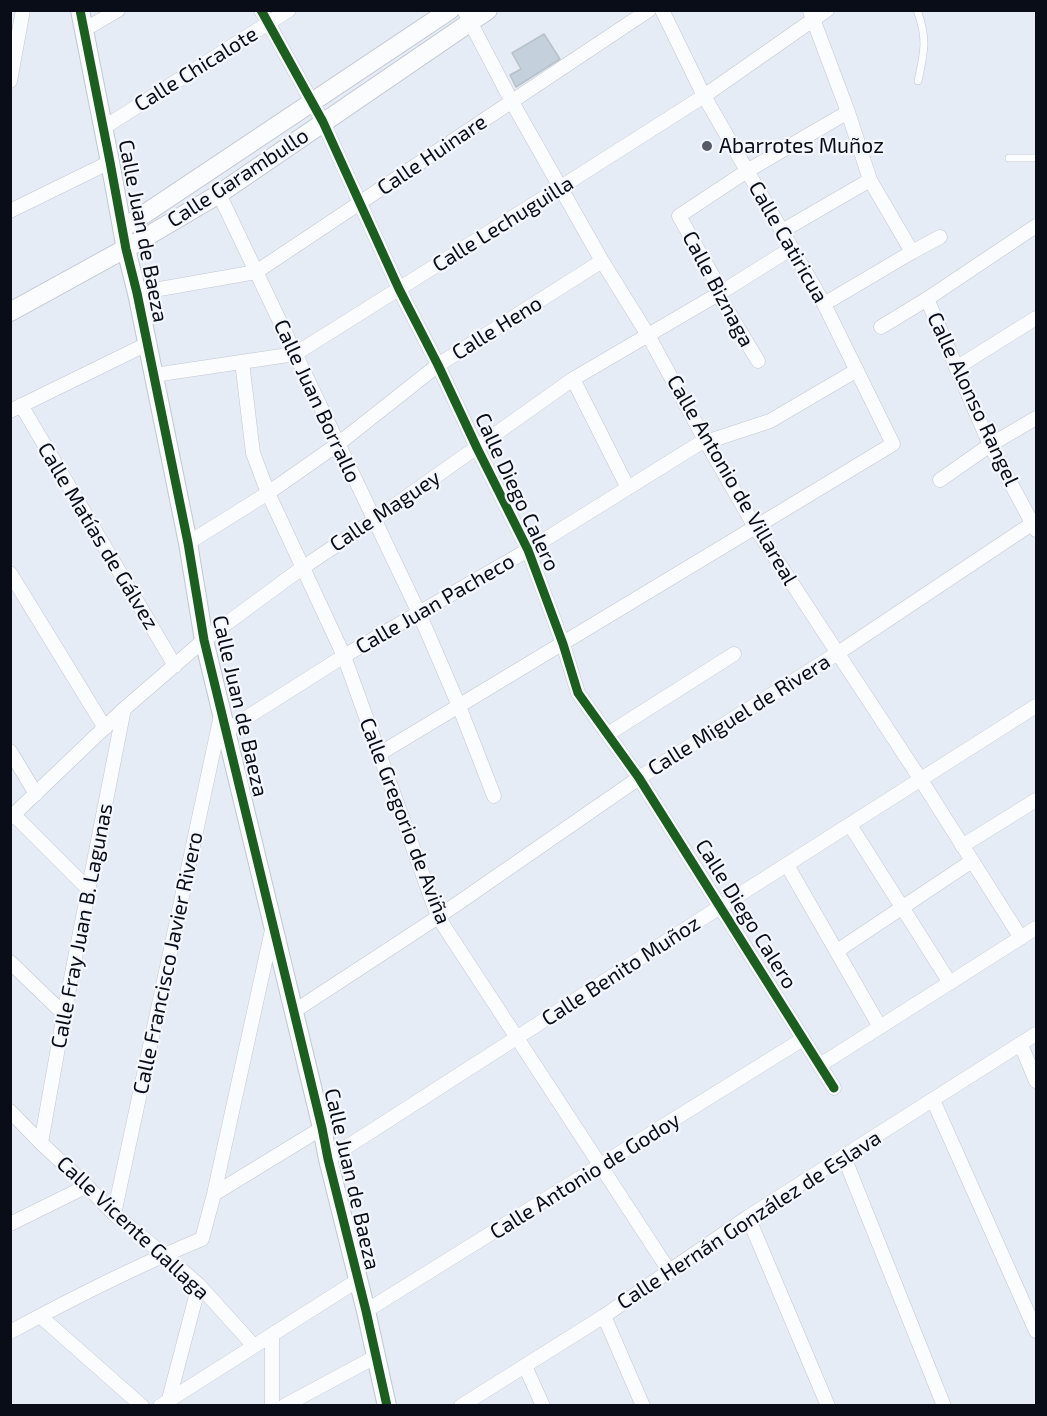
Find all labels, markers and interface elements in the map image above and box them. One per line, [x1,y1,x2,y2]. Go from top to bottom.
street label: Calle Chicalote [130,21,262,117]
street label: Calle Huinare [373,109,491,201]
street label: Calle Garambullo [163,123,313,233]
place label: Abarrotes Muñoz [719,133,884,159]
street label: Calle Juan de Baeza [113,138,173,324]
marker: Abarrotes Muñoz [700,139,714,153]
street label: Calle Lechuguilla [428,171,578,277]
street label: Calle Catiricua [743,177,833,307]
street label: Calle Biznaga [677,227,759,351]
street label: Calle Heno [447,290,547,366]
street label: Calle Alonso Rangel [922,308,1024,490]
street label: Calle Juan Borrallo [268,315,366,487]
street label: Calle Antonio de Villareal [662,371,802,589]
street label: Calle Diego Calero [469,409,565,575]
street label: Calle Matías de Gálvez [32,438,164,634]
street label: Calle Maguey [325,465,445,557]
street label: Calle Juan Pacheco [351,548,519,660]
street label: Calle Juan de Baeza [207,613,273,799]
street label: Calle Miguel de Rivera [643,649,835,781]
street label: Calle Gregorio de Aviña [354,714,456,928]
street label: Calle Fray Juan B. Lagunas [46,801,118,1051]
street label: Calle Francisco Javier Rivero [128,829,208,1097]
street label: Calle Diego Calero [690,835,802,993]
street label: Calle Benito Muñoz [537,910,705,1032]
street label: Calle Juan de Baeza [319,1086,385,1272]
street label: Calle Antonio de Godoy [485,1107,685,1245]
street label: Calle Hernán González de Eslava [612,1125,886,1315]
street label: Calle Vicente Gallaga [52,1151,214,1305]

